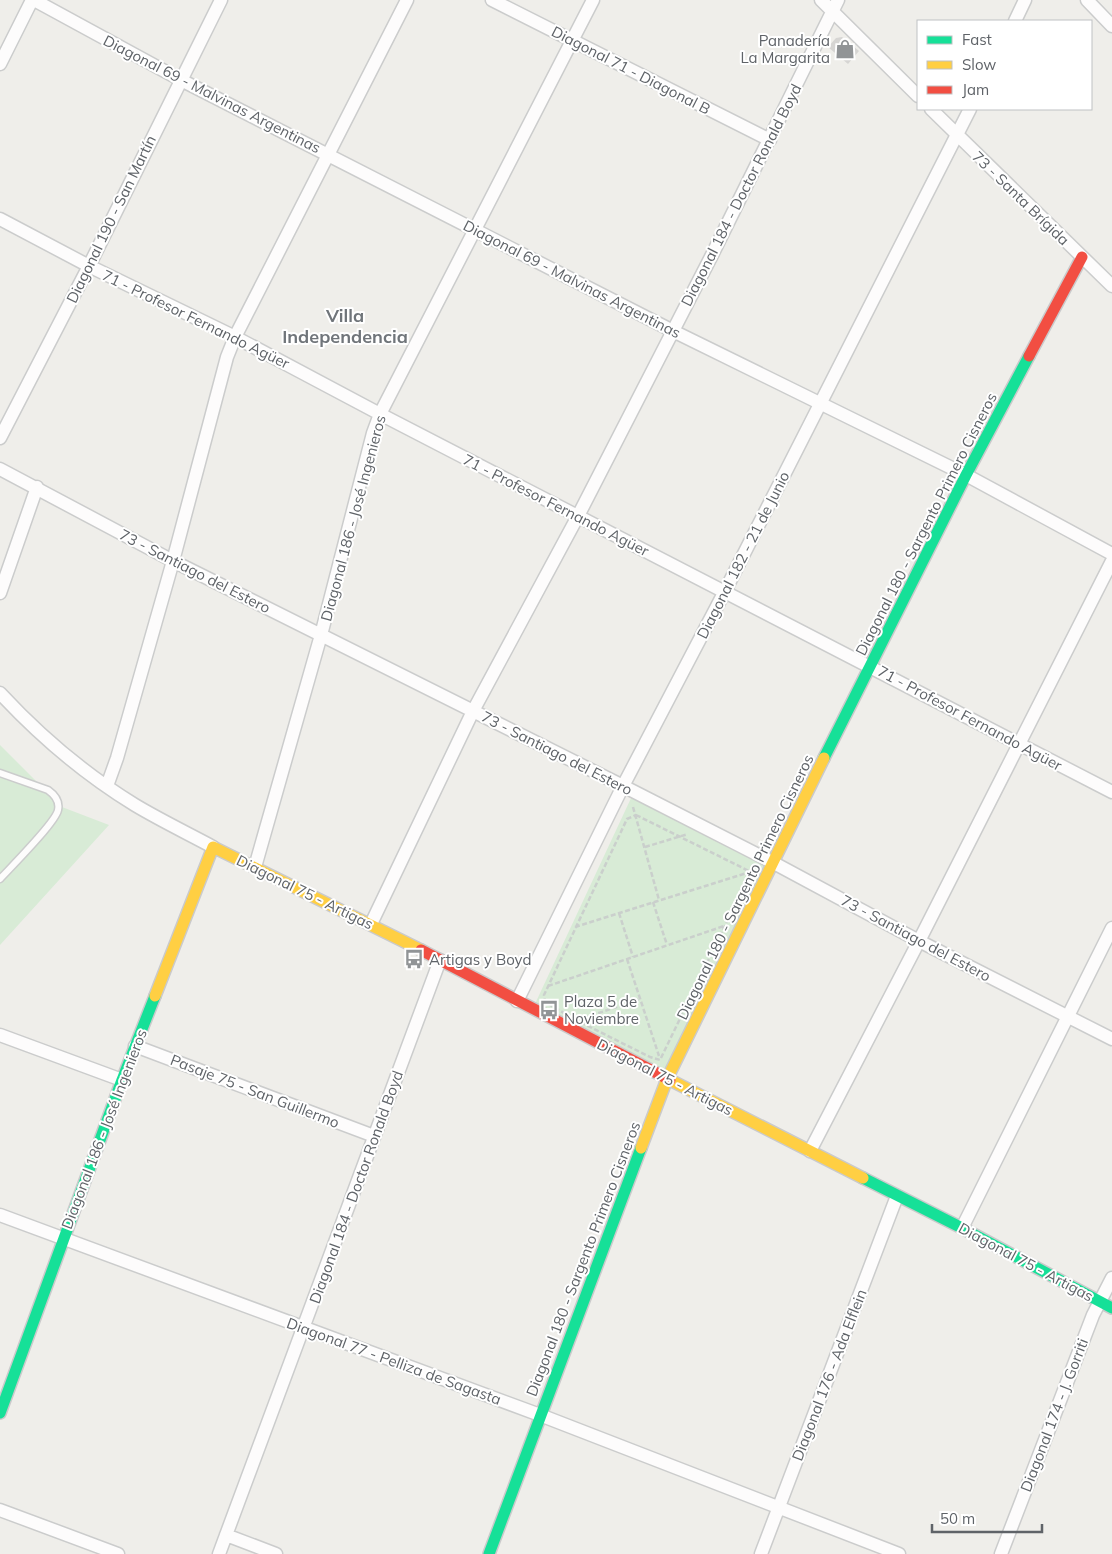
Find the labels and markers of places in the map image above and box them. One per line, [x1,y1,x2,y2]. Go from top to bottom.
place label: Panadería La Margarita [740,31,830,67]
shop icon: Panadería La Margarita [834,38,856,60]
bus stop icon: Artigas y Boyd [403,948,425,970]
place label: Artigas y Boyd [429,950,531,969]
place label: Plaza 5 de Noviembre [564,992,639,1028]
bus stop icon: Plaza 5 de Noviembre [538,999,560,1021]

